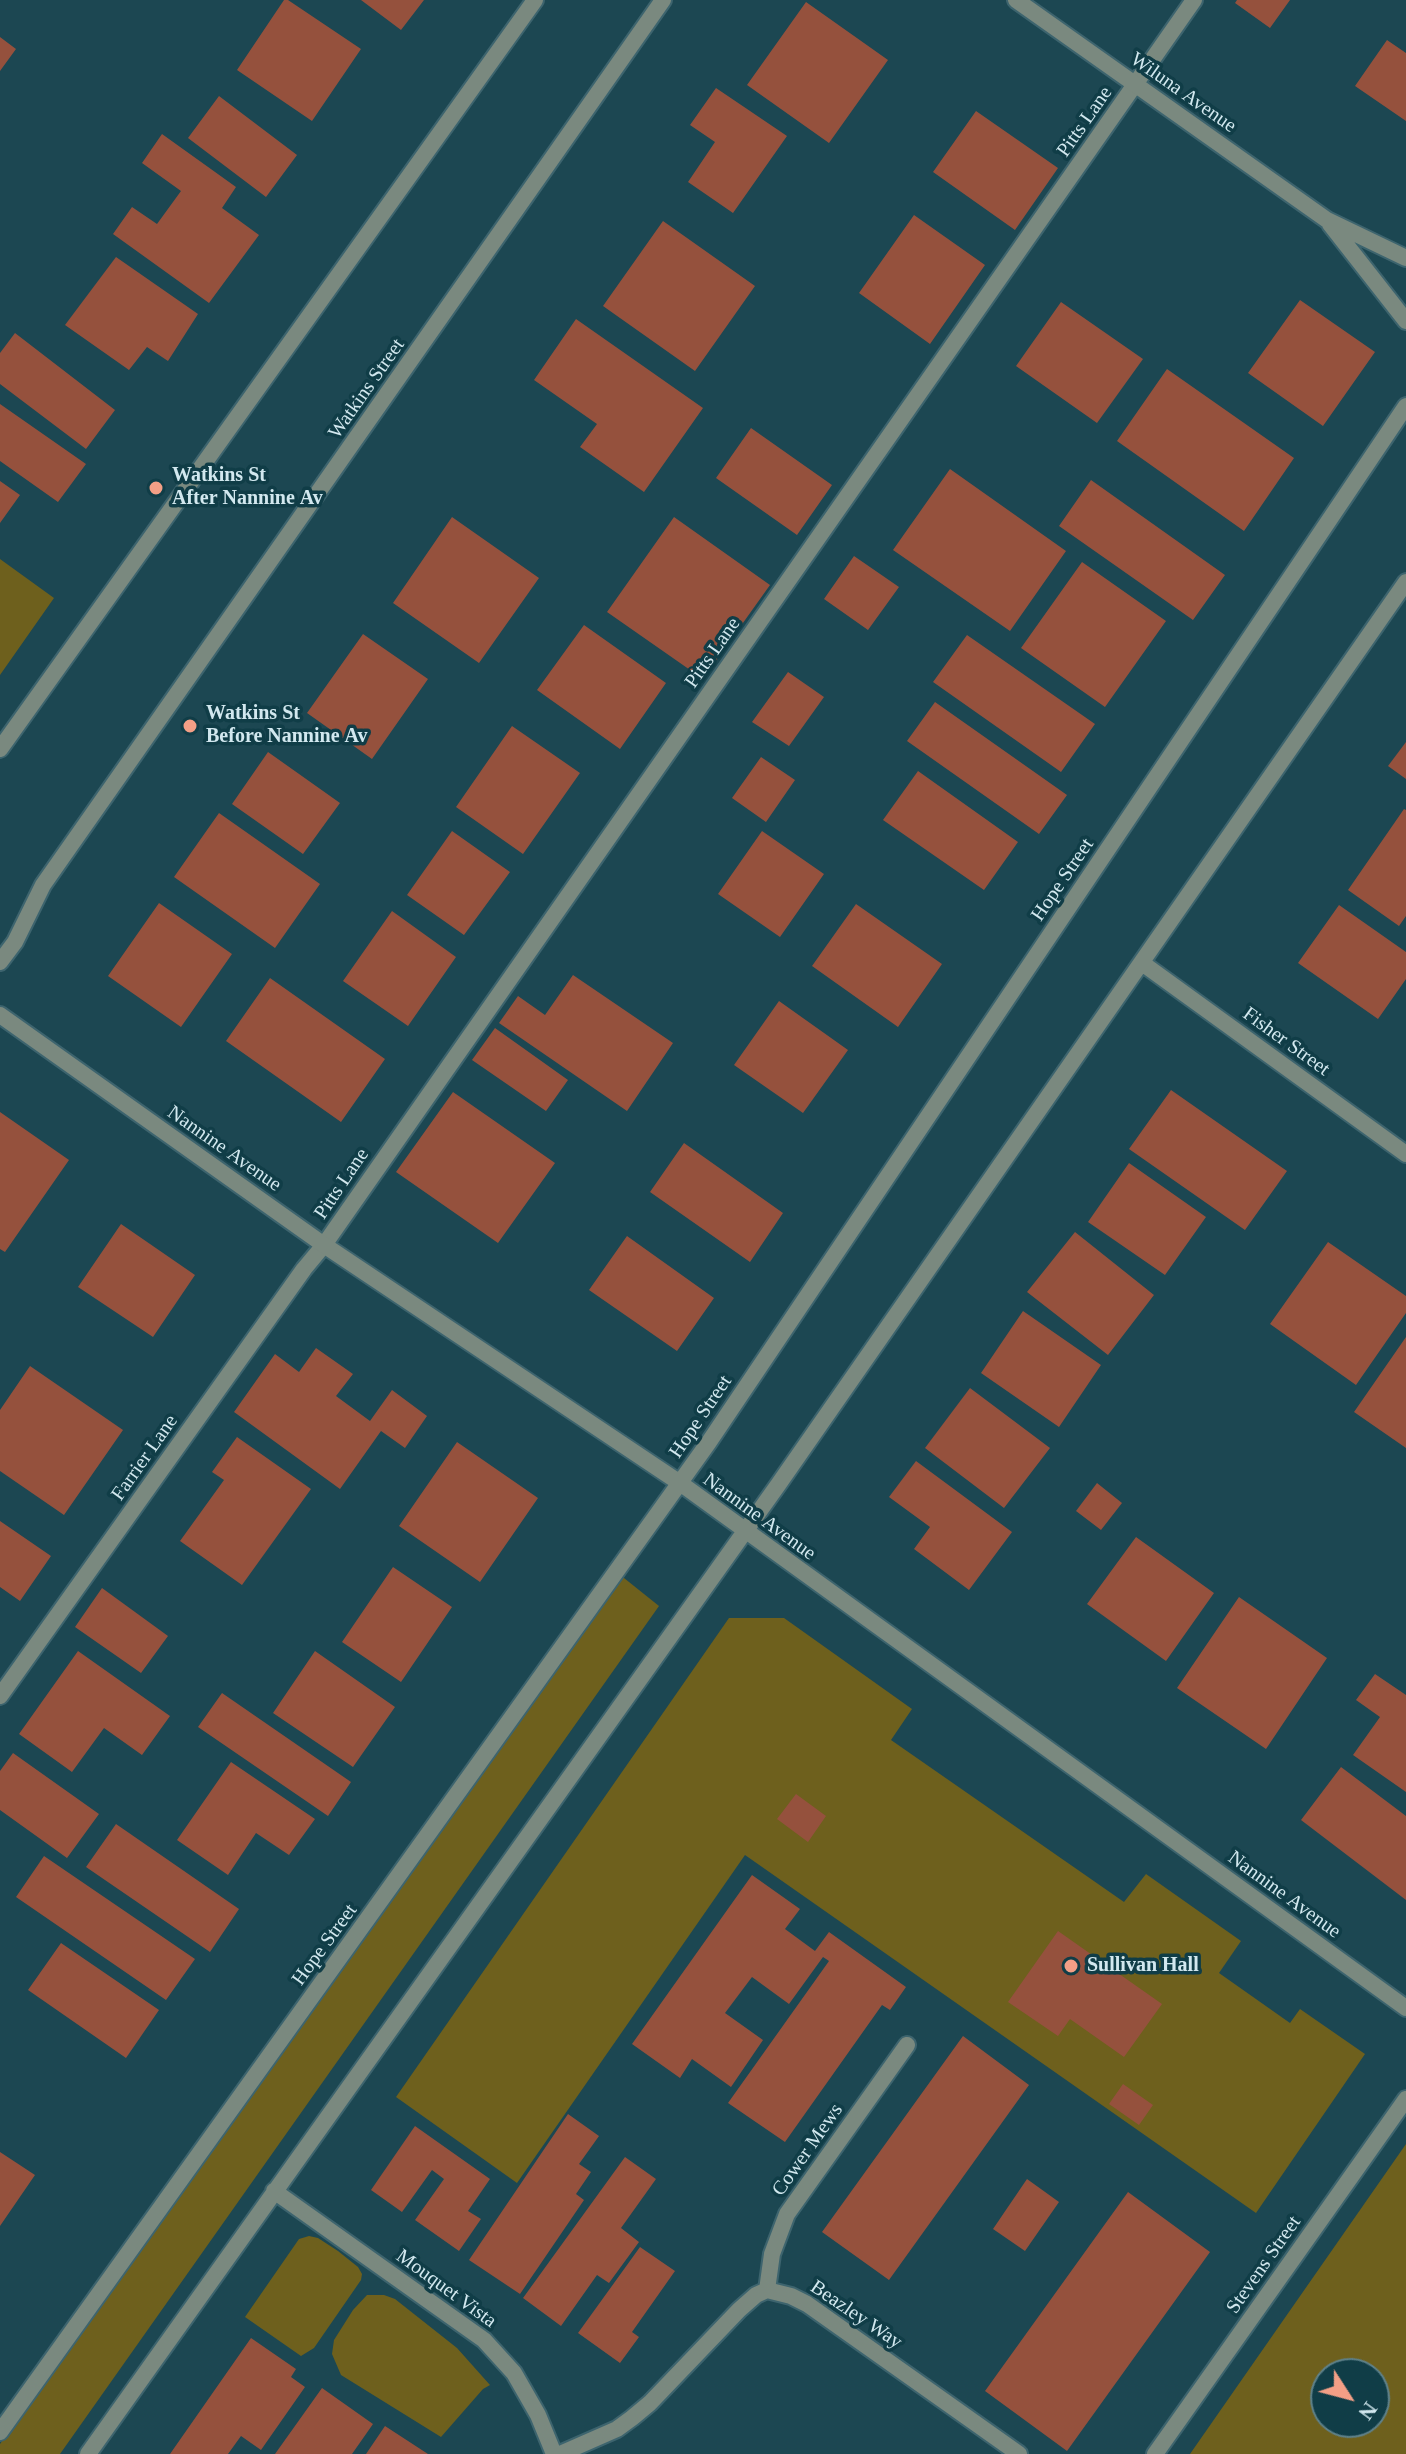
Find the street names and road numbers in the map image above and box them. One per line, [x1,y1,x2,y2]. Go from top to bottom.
street label: Wiluna Avenue [1125,48,1241,138]
street label: Pitts Lane [1052,82,1118,162]
street label: Watkins Street [324,334,410,444]
street label: Pitts Lane [680,613,746,693]
street label: Hope Street [1026,834,1100,926]
street label: Fisher Street [1238,1002,1334,1082]
street label: Nannine Avenue [162,1101,286,1197]
street label: Pitts Lane [310,1144,374,1224]
street label: Hope Street [664,1371,738,1463]
street label: Farrier Lane [107,1410,183,1506]
street label: Nannine Avenue [698,1468,820,1566]
street label: Nannine Avenue [1223,1846,1345,1944]
street label: Hope Street [287,1900,363,1990]
street label: Cower Mews [767,2099,849,2201]
street label: Stevens Street [1222,2211,1306,2319]
street label: Mouquet Vista [391,2245,501,2333]
street label: Beazley Way [806,2276,906,2354]

